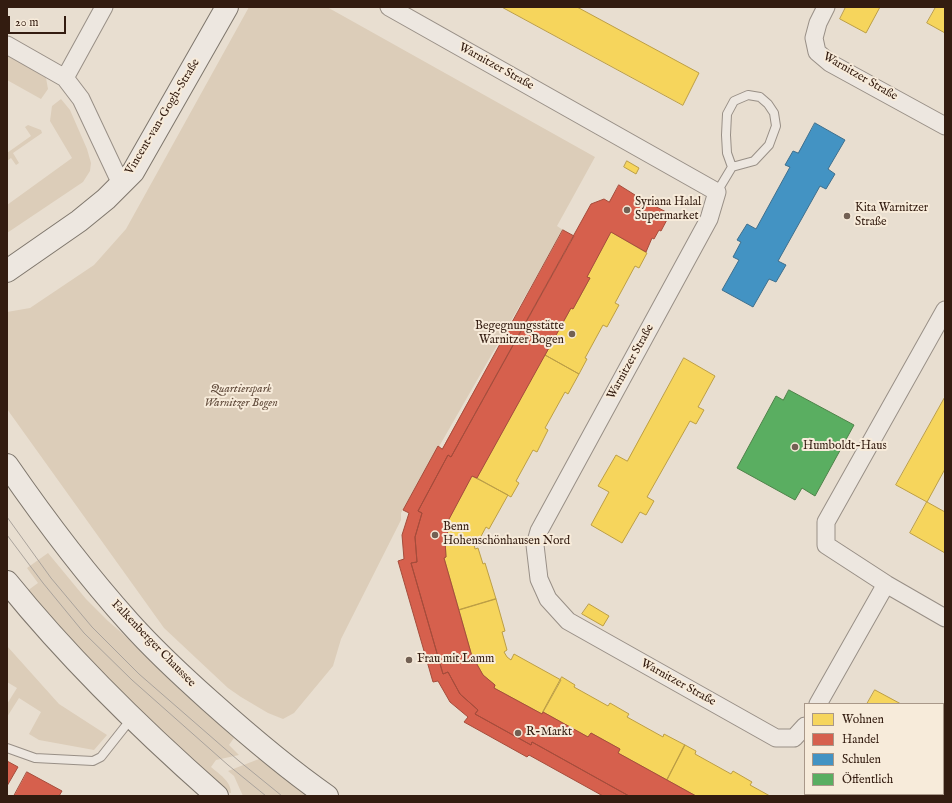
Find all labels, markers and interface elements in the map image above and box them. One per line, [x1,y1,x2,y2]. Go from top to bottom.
scale bar [10,8,68,34]
text: 20 m [15,15,38,30]
street label: Warnitzer Straße [456,40,536,94]
street label: Warnitzer Straße [820,50,900,104]
street label: Vincent-van-Gogh-Straße [123,56,203,178]
place label: Syriana Halal Supermarket [635,196,701,224]
place label: Kita Warnitzer Straße [855,202,928,230]
marker: Syriana Halal Supermarket [622,205,632,215]
marker: Kita Warnitzer Straße [842,211,852,221]
place label: Begegnungsstätte Warnitzer Bogen [475,320,564,348]
street label: Warnitzer Straße [604,322,658,402]
marker: Begegnungsstätte Warnitzer Bogen [567,329,577,339]
park label: Quartierspark Warnitzer Bogen [204,383,278,411]
place label: Humboldt-Haus [803,440,887,454]
marker: Humboldt-Haus [790,442,800,452]
place label: Benn Hohenschönhausen Nord [443,521,570,549]
marker: Benn Hohenschönhausen Nord [430,530,440,540]
street label: Falkenberger Chaussee [108,598,198,690]
place label: Frau mit Lamm [417,653,494,667]
marker: Frau mit Lamm [404,655,414,665]
street label: Warnitzer Straße [638,656,718,710]
legend [804,703,944,795]
text: Wohnen [842,712,884,727]
place label: R-Markt [526,726,572,740]
marker: R-Markt [513,728,523,738]
text: Handel [842,732,879,747]
text: Schulen [842,752,881,767]
text: Öffentlich [842,772,893,787]

